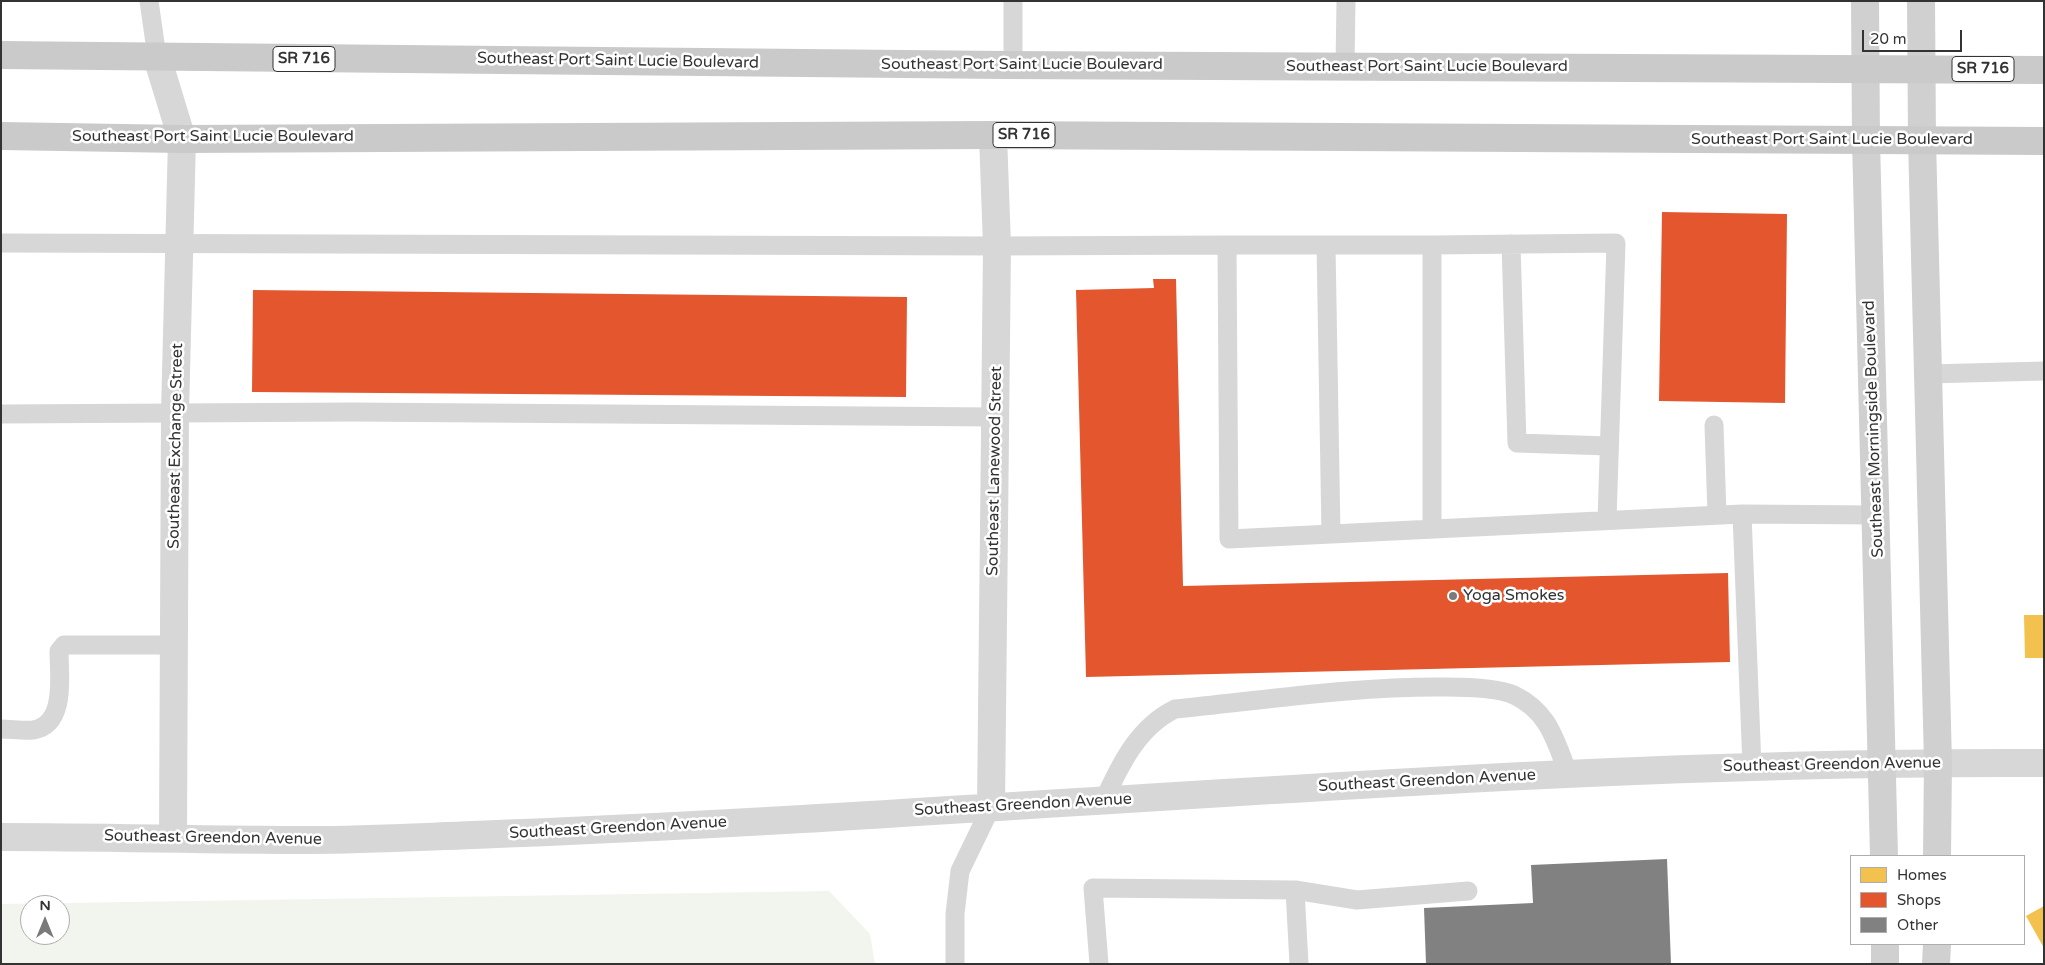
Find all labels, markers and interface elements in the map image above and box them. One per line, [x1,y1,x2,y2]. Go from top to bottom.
scale bar [1865,20,1965,52]
text: 20 m [1870,30,1907,48]
road number: SR 716 [273,46,335,72]
street label: Southeast Port Saint Lucie Boulevard [477,49,759,73]
street label: Southeast Port Saint Lucie Boulevard [881,55,1163,75]
road number: SR 716 [1952,56,2014,82]
street label: Southeast Port Saint Lucie Boulevard [1286,57,1568,77]
road number: SR 716 [993,122,1055,148]
street label: Southeast Port Saint Lucie Boulevard [72,127,354,147]
street label: Southeast Port Saint Lucie Boulevard [1691,130,1973,150]
street label: Southeast Morningside Boulevard [1860,300,1888,558]
street label: Southeast Exchange Street [165,343,187,549]
street label: Southeast Lanewood Street [984,366,1006,576]
place label: Yoga Smokes [1463,586,1564,606]
marker: Yoga Smokes [1447,590,1459,602]
street label: Southeast Greendon Avenue [1723,753,1941,777]
street label: Southeast Greendon Avenue [1318,766,1536,796]
street label: Southeast Greendon Avenue [914,790,1132,820]
street label: Southeast Greendon Avenue [509,813,727,843]
street label: Southeast Greendon Avenue [104,826,322,850]
legend [1850,855,2025,945]
text: Homes [1897,866,1947,884]
text: Shops [1897,891,1941,909]
north arrow [20,895,70,945]
text: N [39,897,51,914]
text: Other [1897,916,1938,934]

